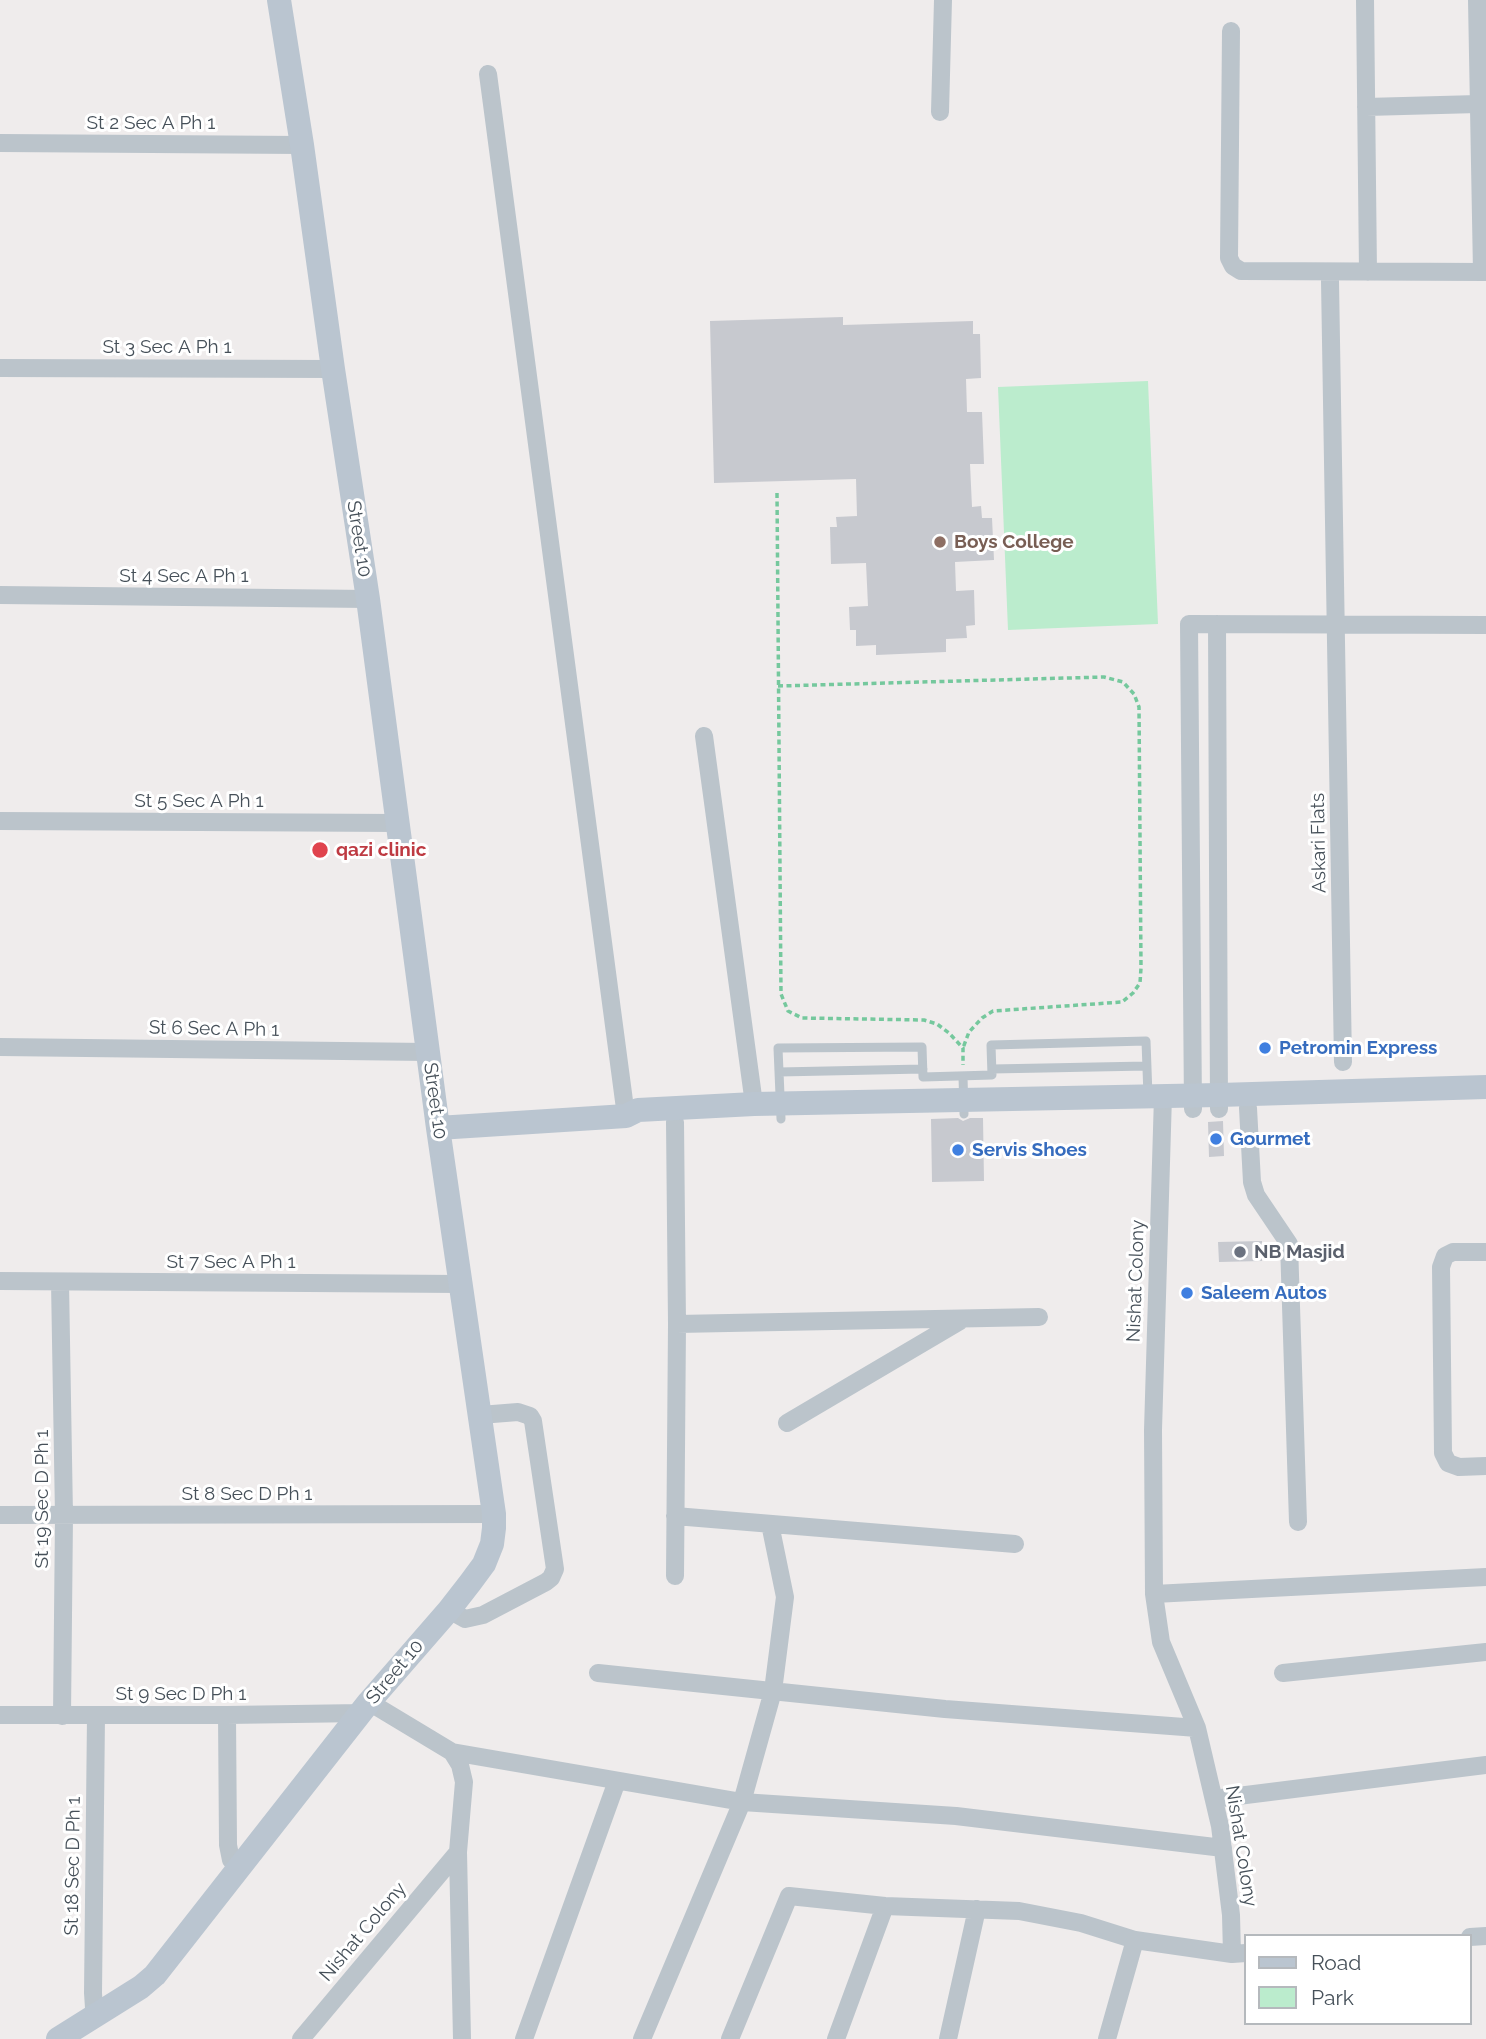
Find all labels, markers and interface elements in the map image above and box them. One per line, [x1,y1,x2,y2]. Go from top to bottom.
street label: St 2 Sec A Ph 1 [87,112,215,134]
street label: St 3 Sec A Ph 1 [102,336,232,358]
street label: Street 10 [342,499,376,579]
place label: Boys College [954,531,1074,553]
marker: Boys College [932,534,948,550]
street label: St 4 Sec A Ph 1 [119,565,249,587]
street label: St 5 Sec A Ph 1 [134,790,264,812]
street label: Askari Flats [1307,793,1331,893]
place label: qazi clinic [336,839,426,861]
marker: qazi clinic [310,840,330,860]
street label: St 6 Sec A Ph 1 [149,1016,279,1042]
place label: Petromin Express [1279,1037,1437,1059]
marker: Petromin Express [1257,1040,1273,1056]
street label: Street 10 [418,1061,452,1141]
place label: Gourmet [1230,1128,1311,1150]
marker: Gourmet [1208,1131,1224,1147]
place label: Servis Shoes [972,1139,1087,1161]
marker: Servis Shoes [950,1142,966,1158]
street label: Nishat Colony [1122,1219,1150,1343]
place label: NB Masjid [1254,1241,1345,1263]
marker: NB Masjid [1232,1244,1248,1260]
street label: St 7 Sec A Ph 1 [166,1251,296,1273]
place label: Saleem Autos [1201,1282,1327,1304]
marker: Saleem Autos [1179,1285,1195,1301]
street label: St 19 Sec D Ph 1 [31,1430,53,1568]
street label: St 8 Sec D Ph 1 [182,1483,312,1505]
street label: Street 10 [361,1635,429,1709]
street label: St 9 Sec D Ph 1 [116,1683,246,1705]
street label: Nishat Colony [1220,1784,1262,1908]
street label: St 18 Sec D Ph 1 [60,1796,86,1936]
street label: Nishat Colony [315,1878,411,1986]
legend [1244,1934,1472,2025]
text: Road [1311,1950,1361,1975]
text: Park [1311,1985,1354,2010]

